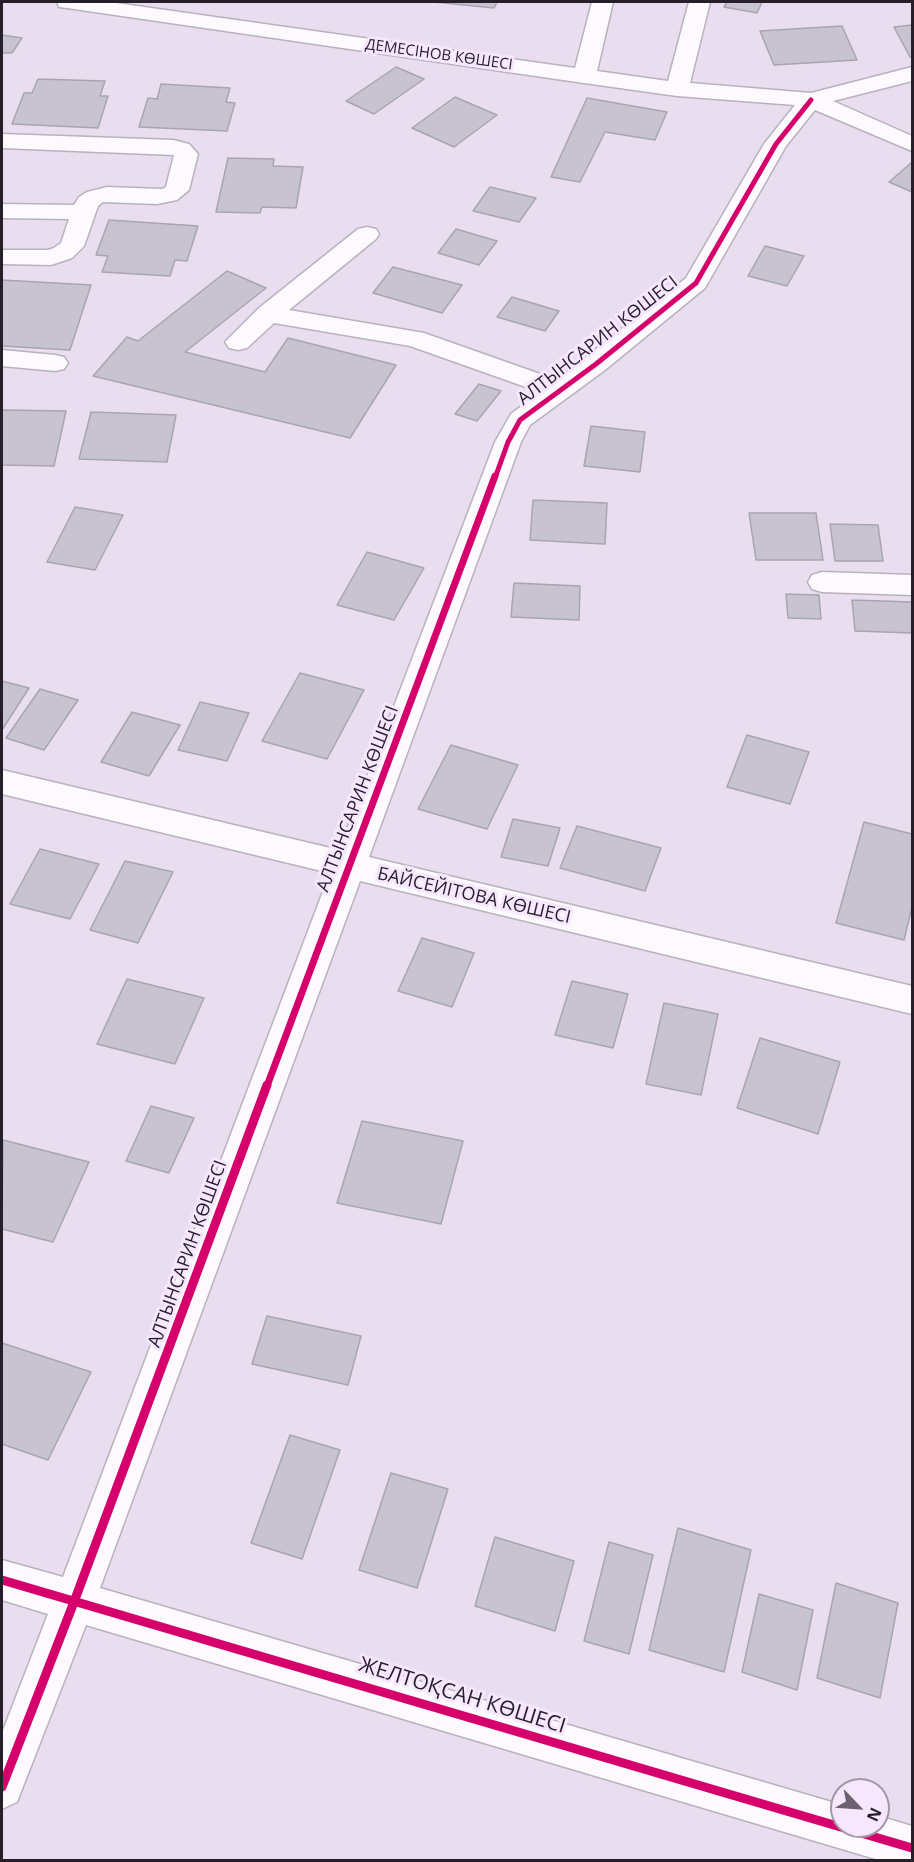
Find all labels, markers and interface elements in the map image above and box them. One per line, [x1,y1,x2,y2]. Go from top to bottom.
street label: ДЕМЕСІНОВ КӨШЕСІ [364,36,514,74]
street label: АЛТЫНСАРИН КӨШЕСІ [513,272,683,410]
street label: АЛТЫНСАРИН КӨШЕСІ [313,703,403,895]
street label: БАЙСЕЙІТОВА КӨШЕСІ [375,863,573,929]
street label: АЛТЫНСАРИН КӨШЕСІ [144,1157,232,1351]
street label: ЖЕЛТОҚСАН КӨШЕСІ [356,1653,568,1739]
north arrow [830,1778,890,1838]
text: N [862,1804,887,1825]

